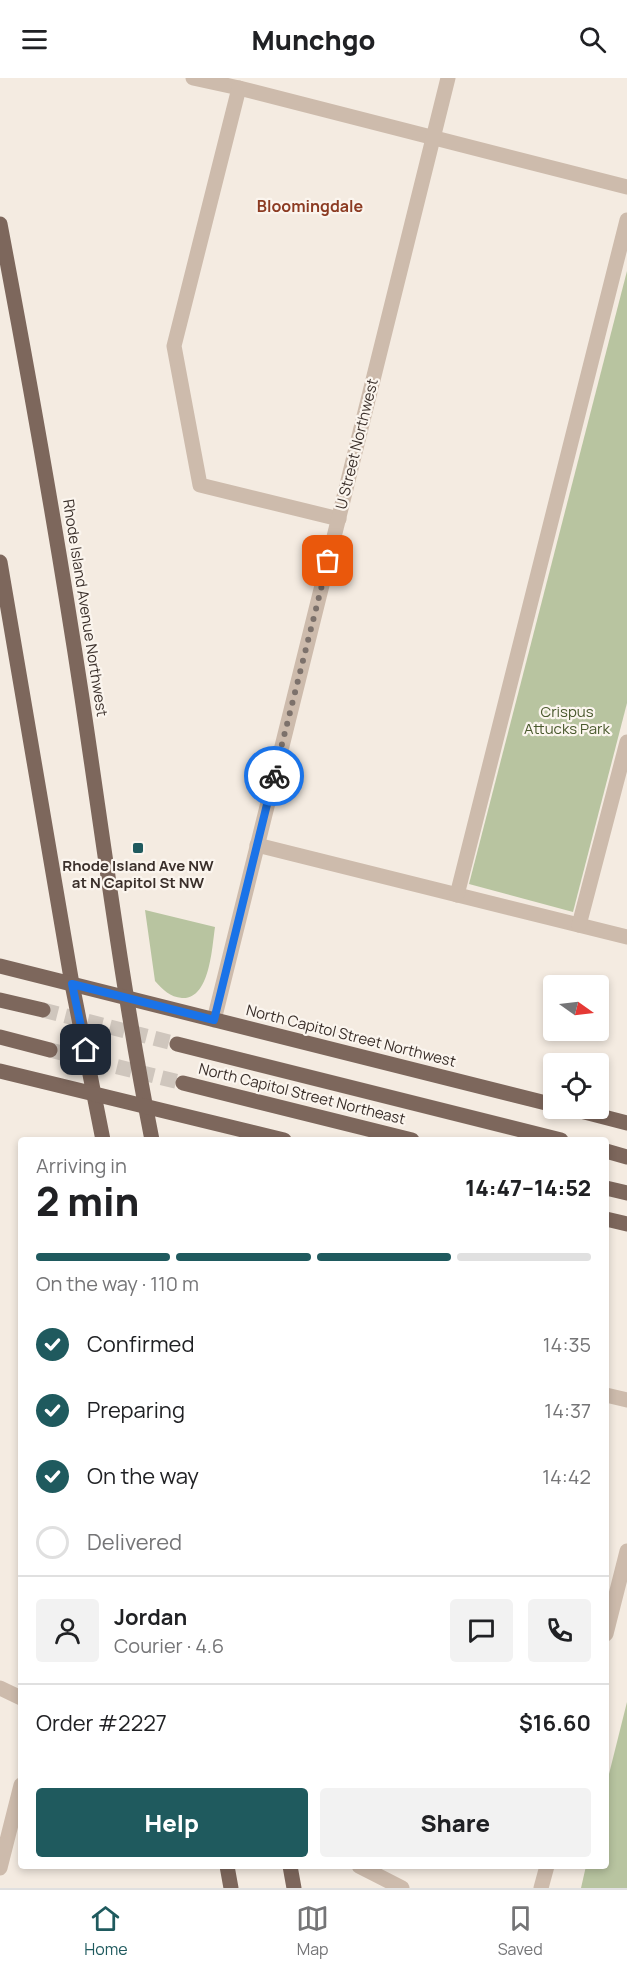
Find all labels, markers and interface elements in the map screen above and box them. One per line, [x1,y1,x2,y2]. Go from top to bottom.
text: Munchgo [252,21,375,58]
icon: menu [18,23,51,56]
icon: search [576,23,609,56]
district label: Bloomingdale [257,195,364,217]
street label: U Street Northwest [330,376,383,511]
street label: Rhode Island Avenue Northwest [58,498,113,718]
pin [302,535,353,586]
icon: bag [311,544,344,577]
park label: Crispus Attucks Park [524,701,610,739]
courier [244,746,304,806]
icon: bike [258,760,291,793]
marker: Rhode Island Ave NW at N Capitol St NW [131,841,145,855]
place label: Rhode Island Ave NW at N Capitol St NW [62,855,214,893]
north arrow [543,975,609,1041]
map controls [543,975,609,1119]
street label: North Capitol Street Northwest [244,999,458,1072]
pin [60,1024,111,1075]
icon: home [69,1033,102,1066]
button: locate [543,1053,609,1119]
street label: North Capitol Street Northeast [197,1058,408,1129]
text: Arriving in [36,1152,127,1179]
text: 14:47–14:52 [465,1173,591,1203]
text: 2 min [36,1174,139,1228]
text: On the way · 110 m [36,1270,199,1297]
icon: check [36,1328,69,1361]
text: Confirmed [87,1329,195,1359]
text: 14:35 [543,1331,591,1358]
icon: check [36,1394,69,1427]
text: Preparing [87,1395,185,1425]
text: 14:37 [544,1397,591,1424]
icon: check [36,1460,69,1493]
text: On the way [87,1461,199,1491]
text: 14:42 [542,1463,591,1490]
text: Delivered [87,1527,182,1557]
button: person [36,1599,99,1662]
button: chat [450,1599,513,1662]
button: phone [528,1599,591,1662]
text: Jordan [114,1602,187,1632]
text: Courier · 4.6 [114,1632,224,1659]
text: Order #2227 [36,1708,167,1738]
text: $16.60 [519,1708,591,1738]
button: Help [36,1788,308,1857]
button: Share [320,1788,591,1857]
tab: Home [84,1902,128,1960]
tab: Map [296,1902,329,1960]
tab: Saved [498,1902,543,1960]

